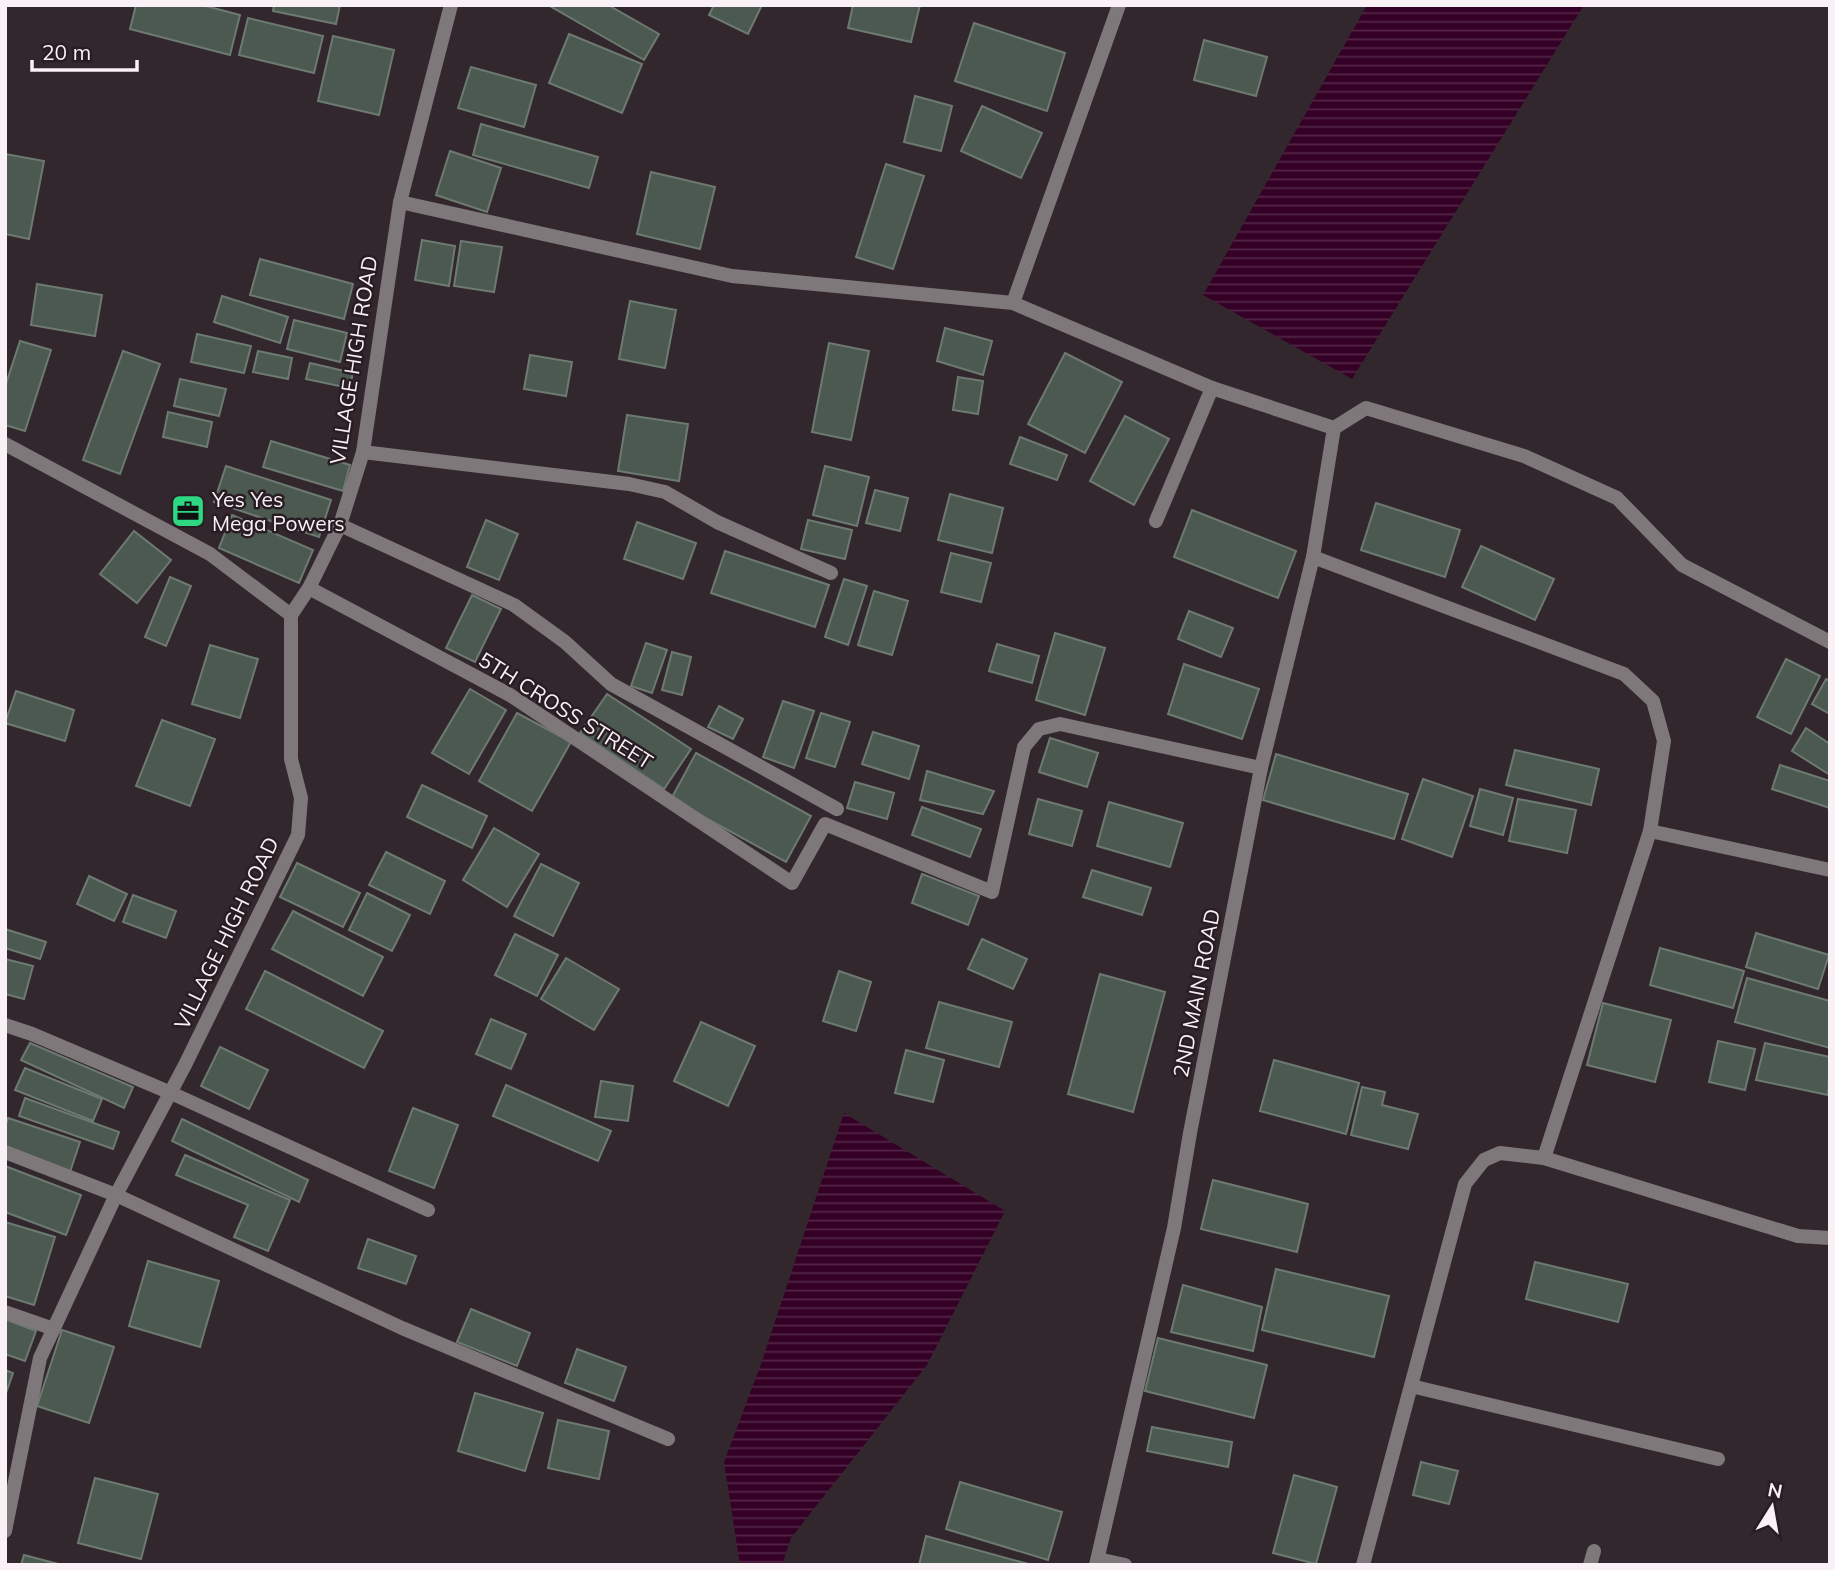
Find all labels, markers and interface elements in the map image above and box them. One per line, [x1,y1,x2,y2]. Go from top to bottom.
scale bar [32,28,136,72]
text: 20 m [42,39,91,65]
street label: VILLAGE HIGH ROAD [324,254,382,466]
place label: Yes Yes Mega Powers [211,486,345,536]
office icon: Yes Yes Mega Powers [169,492,207,530]
street label: 5TH CROSS STREET [474,646,658,774]
street label: VILLAGE HIGH ROAD [168,833,284,1033]
street label: 2ND MAIN ROAD [1167,907,1225,1079]
north arrow [1737,1472,1807,1542]
text: N [1766,1477,1785,1503]

